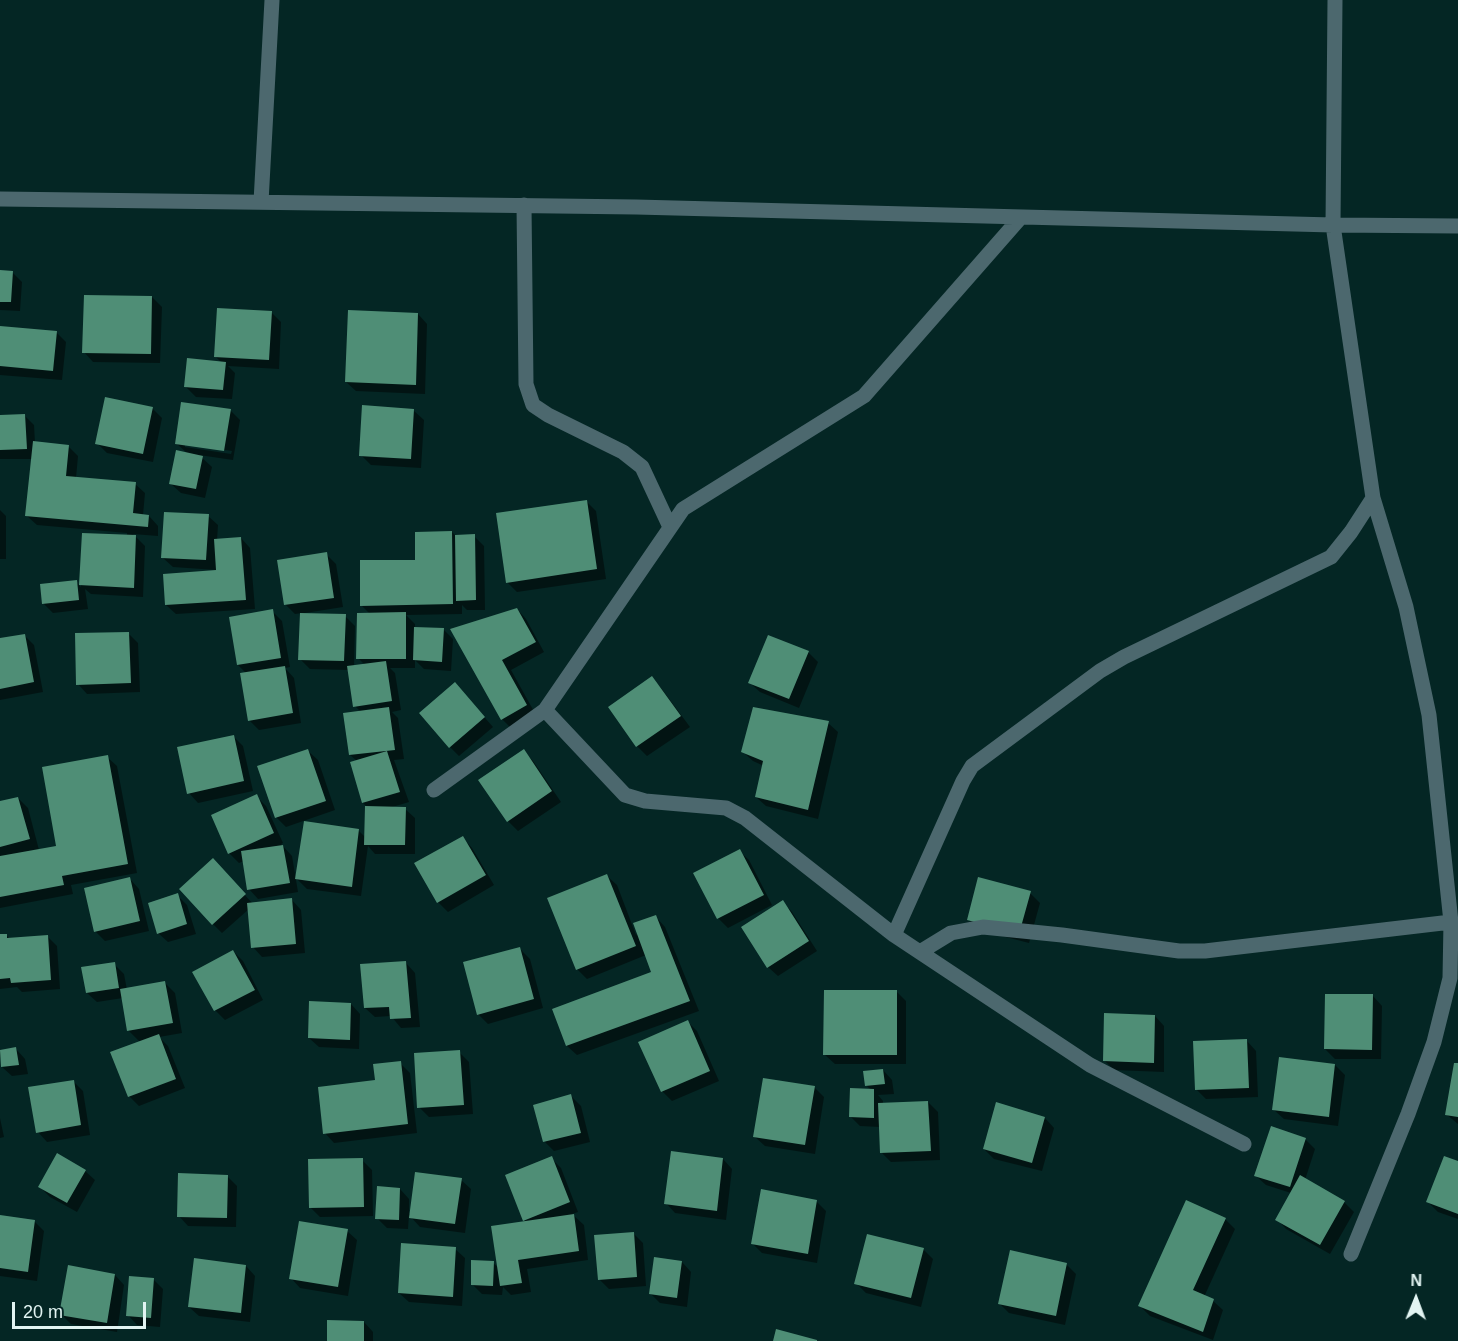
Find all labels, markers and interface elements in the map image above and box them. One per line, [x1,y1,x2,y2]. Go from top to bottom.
north arrow [1386,1269,1446,1329]
text: N [1410,1272,1422,1289]
scale bar [15,1290,148,1328]
text: 20 m [23,1302,63,1322]

